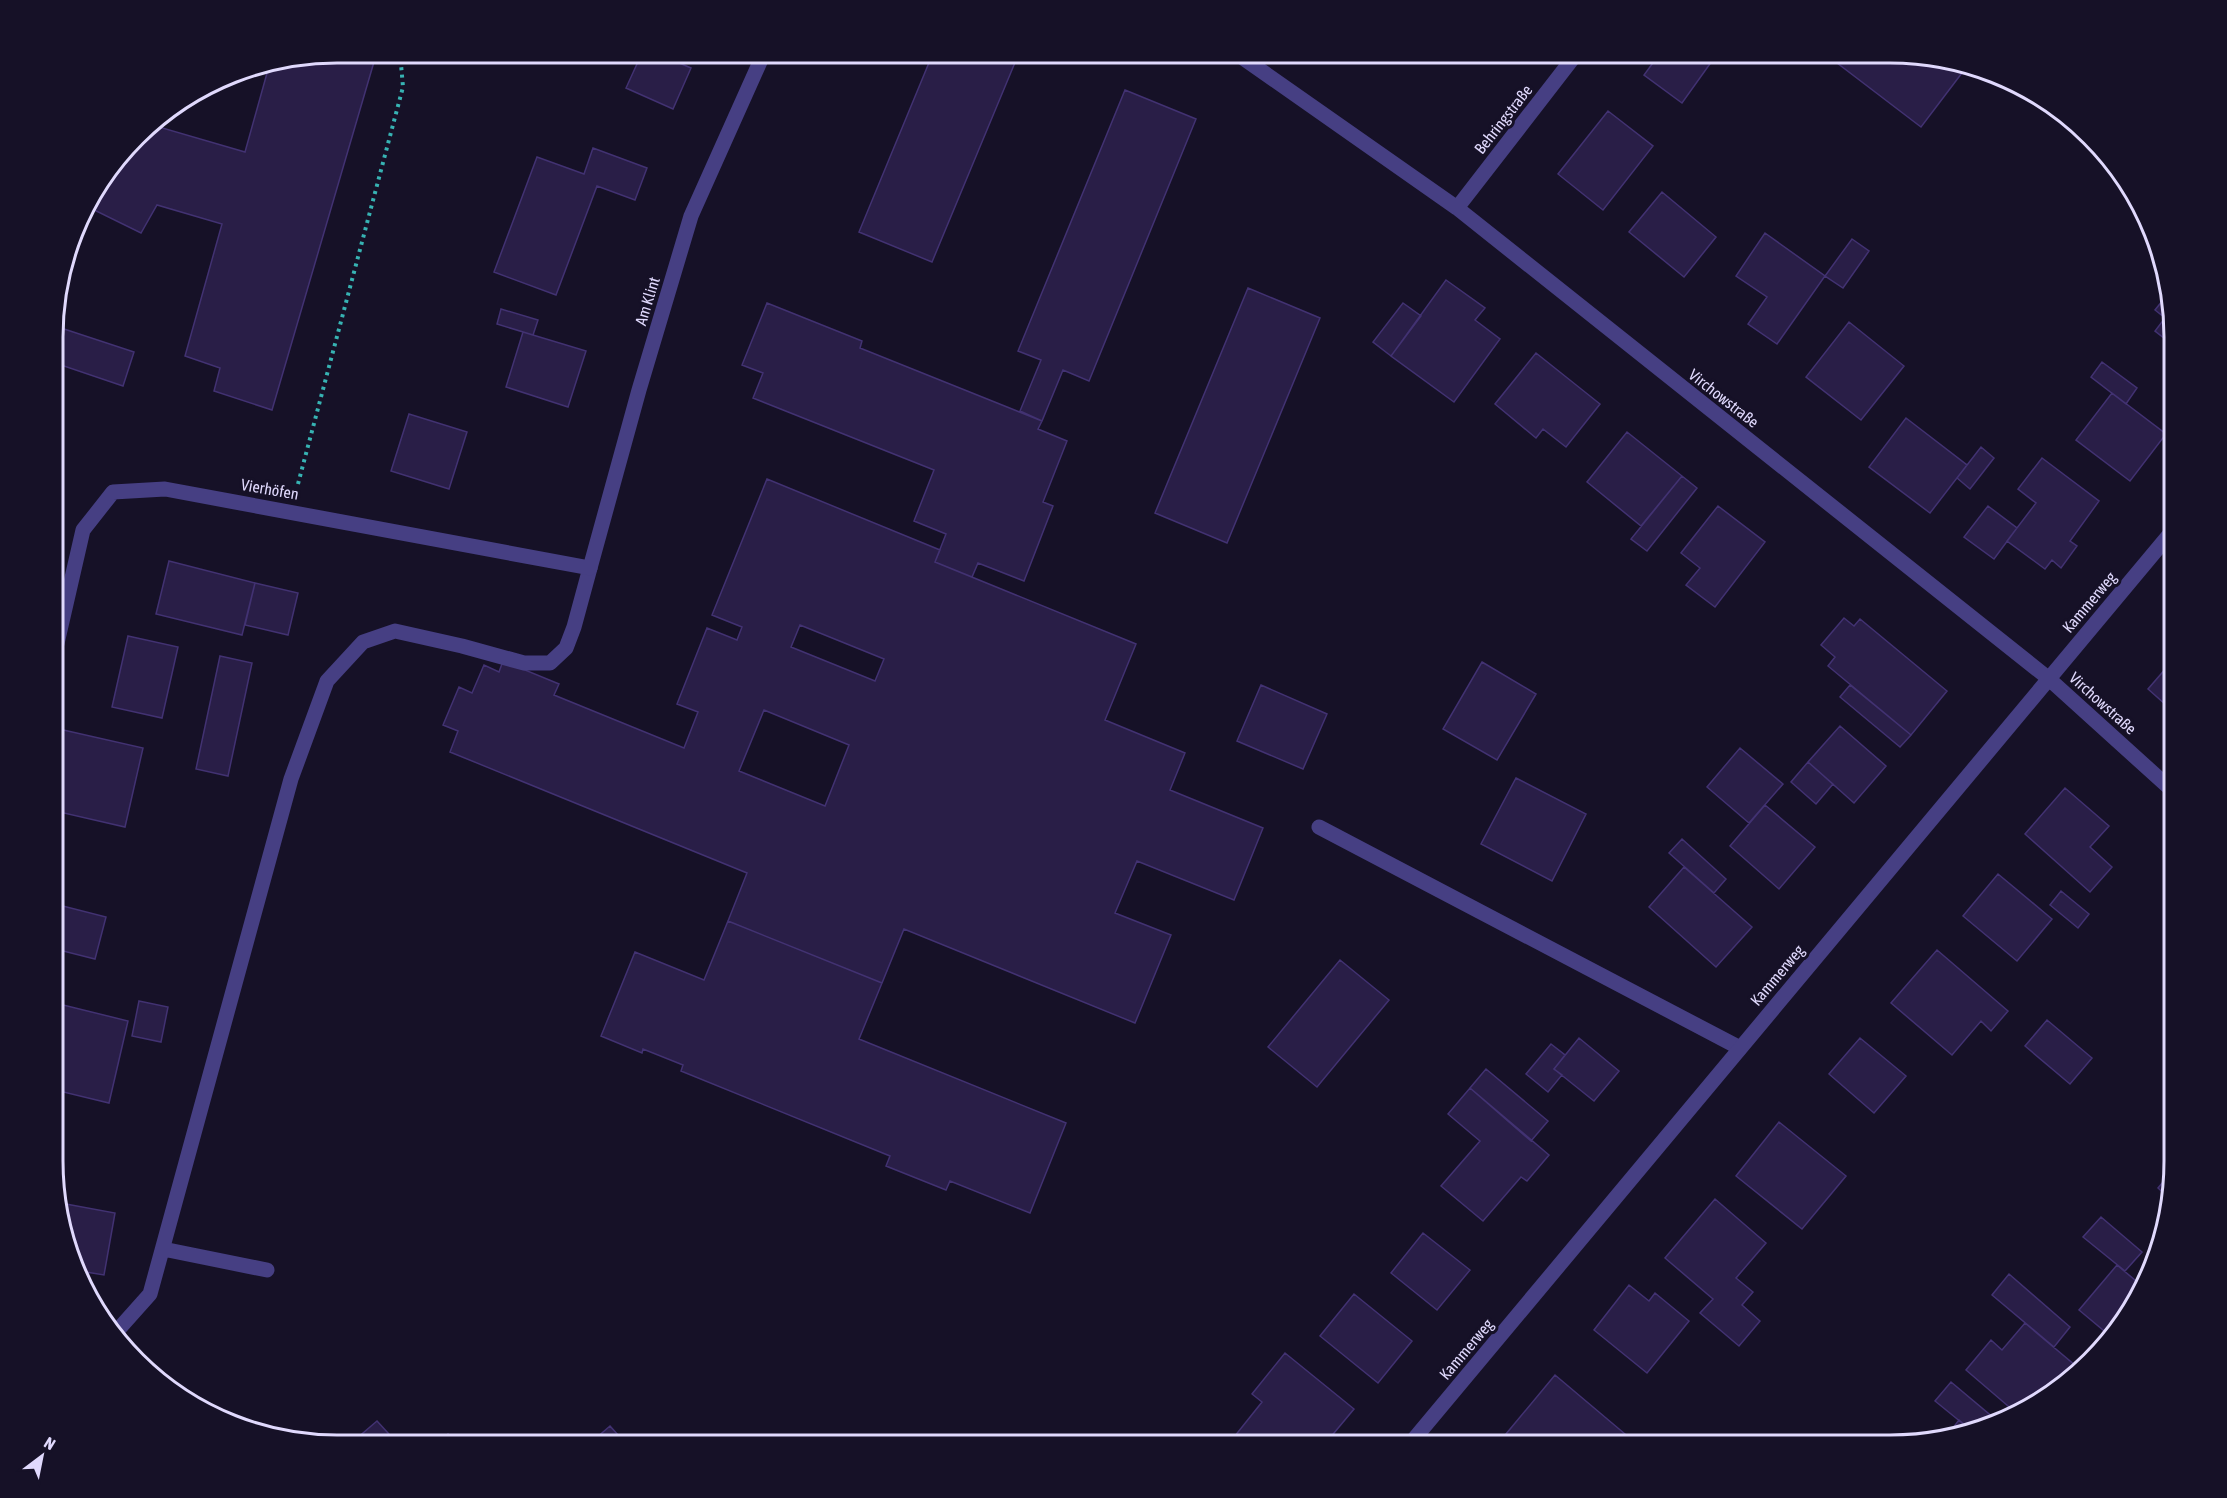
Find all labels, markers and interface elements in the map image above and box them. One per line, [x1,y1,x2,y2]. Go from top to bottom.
street label: Behringstraße [1471,81,1536,158]
street label: Am Klint [631,274,663,327]
street label: Virchowstraße [1685,365,1763,431]
street label: Vierhöfen [240,475,300,503]
street label: Kammerweg [2058,568,2120,637]
street label: Virchowstraße [2066,668,2140,738]
street label: Kammerweg [1746,941,1808,1010]
street label: Kammerweg [1435,1315,1497,1384]
north arrow [12,1426,72,1486]
text: N [41,1433,59,1453]

